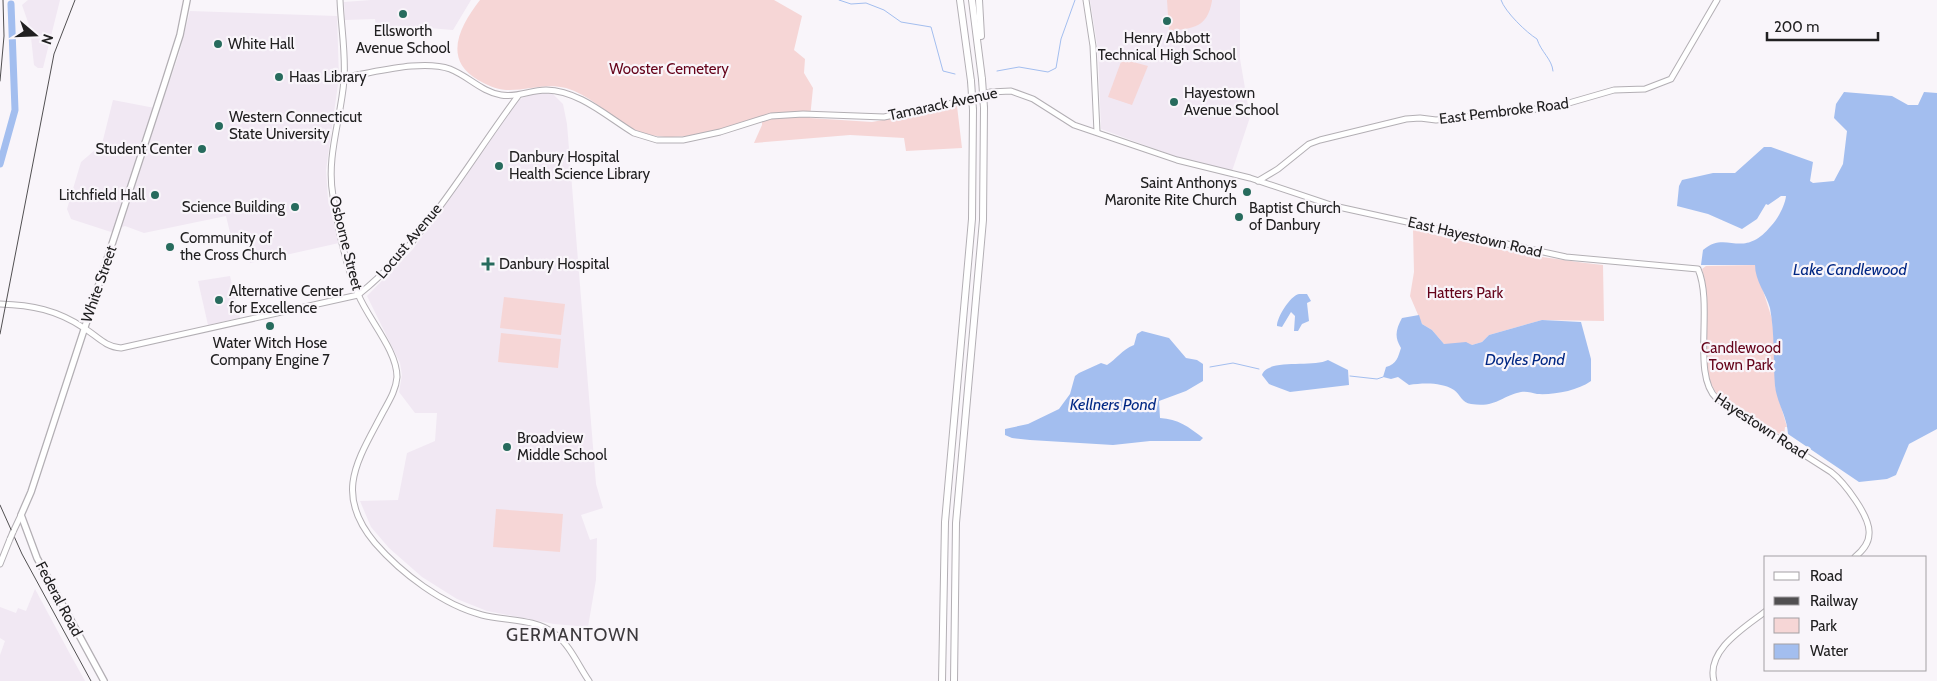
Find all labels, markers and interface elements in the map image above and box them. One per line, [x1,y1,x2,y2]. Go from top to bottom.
marker: Ellsworth Avenue School [397,8,409,20]
north arrow [10,10,60,60]
scale bar [1767,10,1878,42]
marker: Henry Abbott Technical High School [1161,15,1173,27]
text: 200 m [1774,18,1819,36]
place label: Ellsworth Avenue School [356,22,451,57]
place label: Henry Abbott Technical High School [1098,29,1237,64]
text: N [37,32,57,47]
place label: White Hall [228,35,295,53]
marker: White Hall [212,38,224,50]
park label: Wooster Cemetery [609,60,729,78]
place label: Haas Library [289,68,367,86]
marker: Haas Library [273,71,285,83]
street label: Tamarack Avenue [887,84,999,124]
place label: Hayestown Avenue School [1184,84,1279,119]
street label: East Pembroke Road [1438,94,1570,128]
marker: Hayestown Avenue School [1168,96,1180,108]
place label: Western Connecticut State University [229,108,362,143]
marker: Western Connecticut State University [213,120,225,132]
place label: Student Center [95,140,192,158]
marker: Student Center [196,143,208,155]
place label: Danbury Hospital Health Science Library [509,148,650,183]
marker: Danbury Hospital Health Science Library [493,160,505,172]
place label: Saint Anthonys Maronite Rite Church [1104,174,1237,209]
place label: Litchfield Hall [59,186,145,204]
marker: Saint Anthonys Maronite Rite Church [1241,186,1253,198]
marker: Litchfield Hall [149,189,161,201]
street label: Osborne Street [326,194,366,292]
place label: Science Building [182,198,286,216]
place label: Baptist Church of Danbury [1249,199,1341,234]
street label: Locust Avenue [372,200,446,282]
marker: Science Building [289,201,301,213]
marker: Baptist Church of Danbury [1233,211,1245,223]
street label: East Hayestown Road [1406,213,1544,261]
place label: Community of the Cross Church [180,229,287,264]
marker: Community of the Cross Church [164,241,176,253]
street label: White Street [77,243,121,325]
place label: Danbury Hospital [499,255,610,273]
marker: Danbury Hospital [481,257,495,271]
water label: Lake Candlewood [1793,260,1908,279]
place label: Alternative Center for Excellence [229,282,344,317]
park label: Hatters Park [1427,284,1504,302]
marker: Alternative Center for Excellence [213,294,225,306]
marker: Water Witch Hose Company Engine 7 [264,320,276,332]
place label: Water Witch Hose Company Engine 7 [210,334,330,369]
park label: Candlewood Town Park [1701,339,1781,374]
water label: Doyles Pond [1485,350,1566,369]
street label: Hayestown Road [1711,389,1811,463]
water label: Kellners Pond [1070,395,1157,414]
place label: Broadview Middle School [517,429,608,464]
marker: Broadview Middle School [501,441,513,453]
legend [1764,556,1927,671]
street label: Federal Road [32,559,86,639]
text: Road [1810,567,1843,585]
text: Railway [1810,592,1859,610]
text: Park [1810,617,1837,635]
district label: GERMANTOWN [506,624,640,646]
text: Water [1810,642,1848,660]

